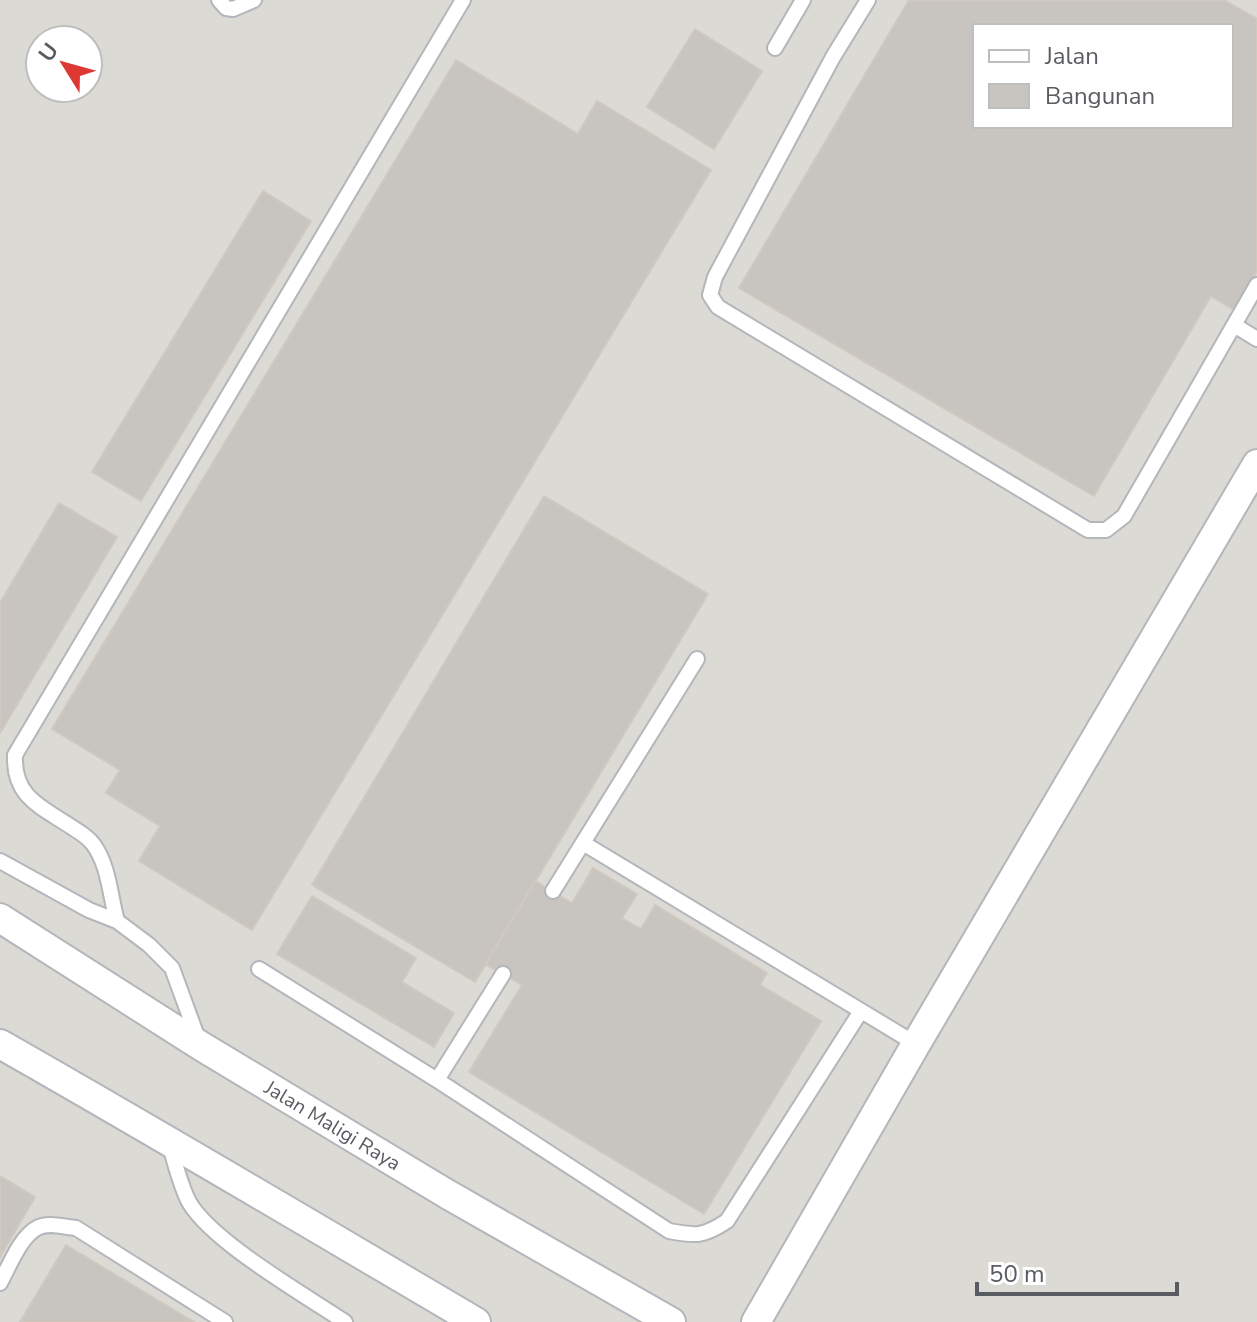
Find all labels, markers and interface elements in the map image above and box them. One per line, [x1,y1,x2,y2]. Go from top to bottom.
north arrow [24,24,104,104]
legend [973,24,1233,128]
text: U [32,37,66,68]
text: Jalan [1044,40,1099,72]
text: Bangunan [1045,80,1155,112]
street label: Jalan Maligi Raya [258,1074,406,1177]
scale bar [977,1246,1177,1296]
text: 50 m [989,1258,1045,1290]

